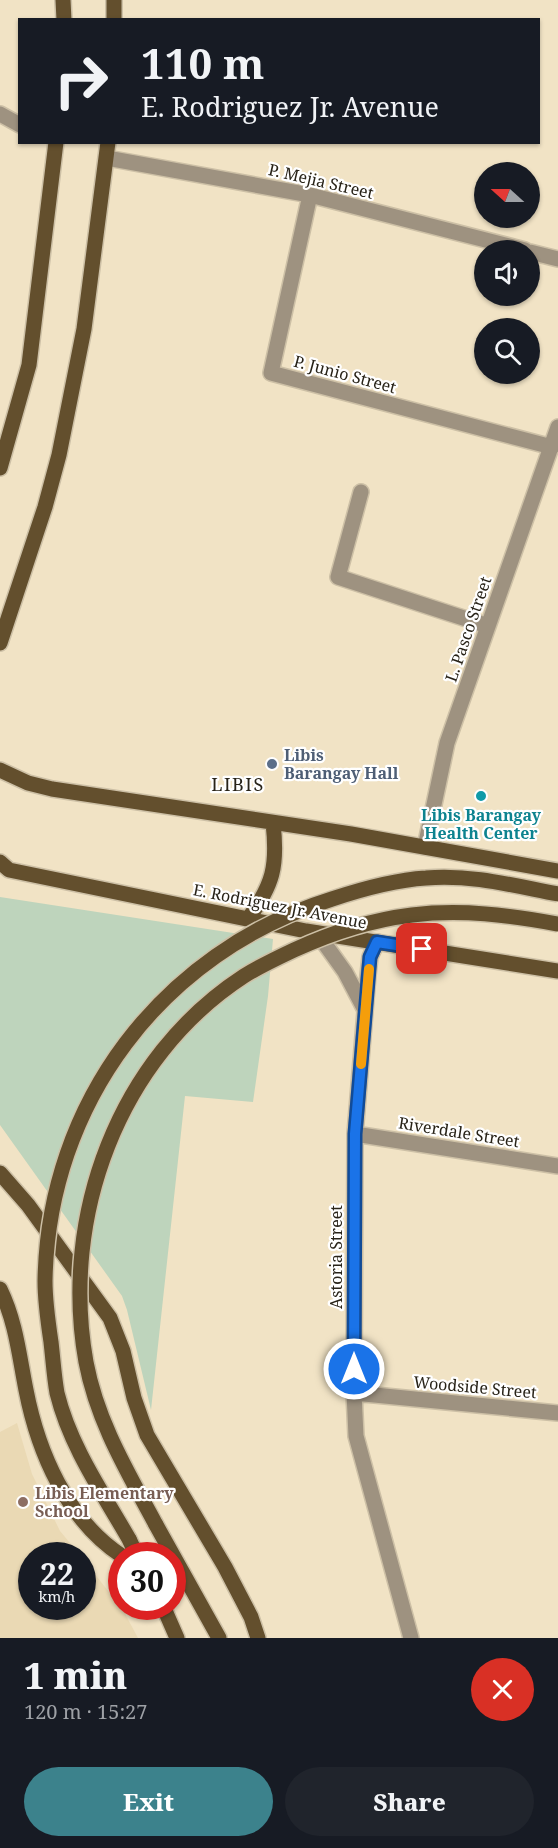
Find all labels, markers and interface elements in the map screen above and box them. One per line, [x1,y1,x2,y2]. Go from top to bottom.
text: 110 m [141,34,265,91]
icon: right [42,42,120,120]
text: E. Rodriguez Jr. Avenue [141,88,439,125]
street label: P. Mejia Street [266,158,376,204]
north arrow [474,162,540,228]
map controls [474,162,540,384]
button: sound [474,240,540,306]
button: search [474,318,540,384]
street label: P. Junio Street [291,350,399,398]
street label: L. Pasco Street [440,573,496,685]
place label: Libis Barangay Hall [284,744,399,784]
marker: Libis Barangay Hall [265,757,279,771]
district label: LIBIS [211,772,265,796]
marker: Libis Barangay Health Center [474,789,488,803]
place label: Libis Barangay Health Center [421,804,542,844]
street label: E. Rodriguez Jr. Avenue [191,878,369,934]
pin [396,923,447,974]
icon: arrive [405,932,438,965]
street label: Riverdale Street [397,1112,521,1152]
street label: Astoria Street [325,1205,347,1309]
position arrow [322,1337,386,1401]
street label: Woodside Street [412,1371,538,1403]
place label: Libis Elementary School [35,1482,174,1522]
marker: Libis Elementary School [16,1495,30,1509]
speed limit sign: 30 [108,1542,186,1620]
text: 22 [40,1553,74,1594]
text: km/h [39,1586,75,1606]
text: 1 min [24,1651,127,1700]
button: close [471,1658,534,1721]
text: 120 m · 15:27 [24,1698,147,1725]
button: Exit [24,1767,273,1836]
button: Share [285,1767,534,1836]

